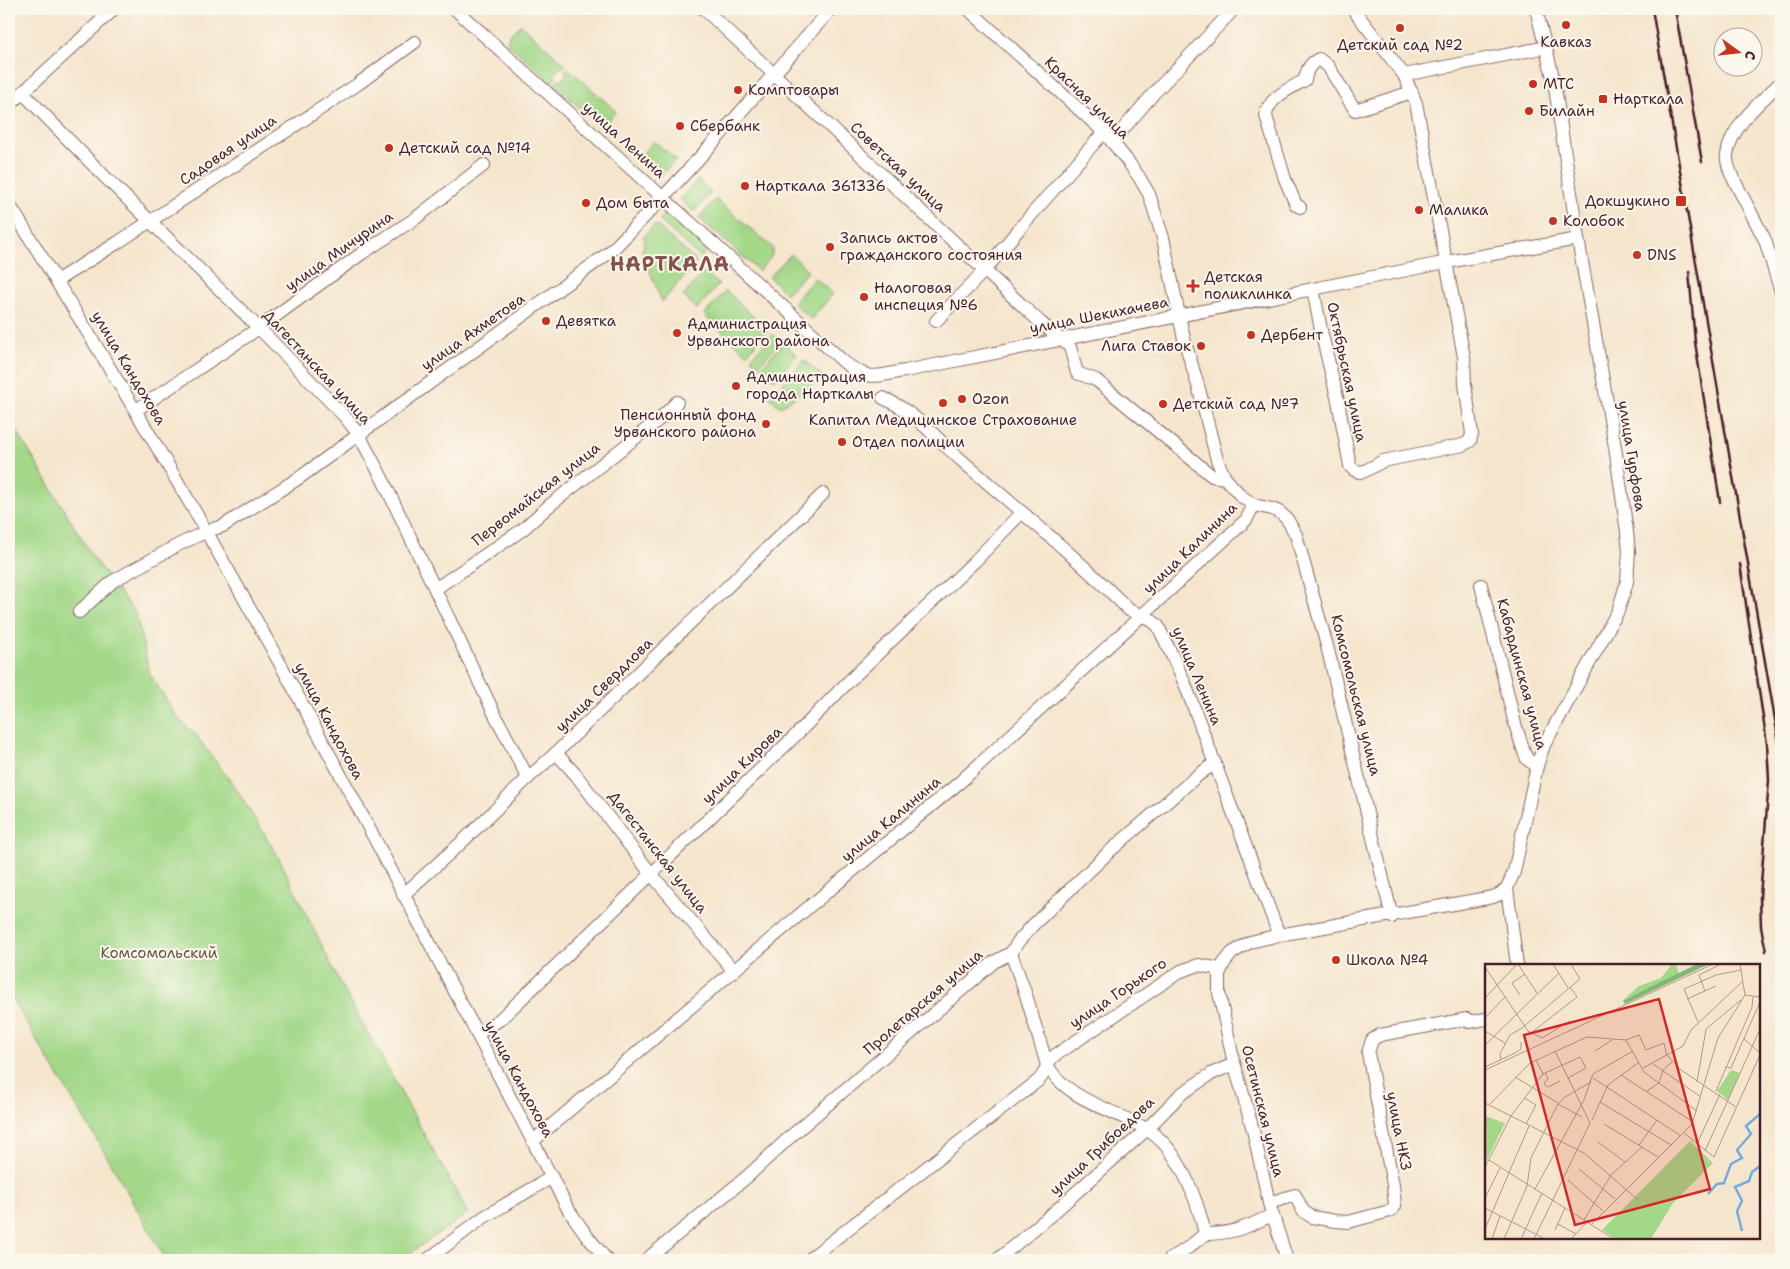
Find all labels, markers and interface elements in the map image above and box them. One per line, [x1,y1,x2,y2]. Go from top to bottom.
marker: Кавказ [1560,19,1572,31]
marker: Детский сад №2 [1394,22,1406,34]
north arrow [1712,28,1762,78]
place label: Кавказ [1540,32,1592,52]
place label: Детский сад №2 [1337,35,1463,55]
text: С [1741,49,1760,62]
street label: Красная улица [1040,52,1134,144]
place label: МТС [1543,74,1574,94]
marker: МТС [1527,78,1539,90]
place label: Комптовары [748,80,839,100]
marker: Комптовары [732,84,744,96]
place label: Нарткала [1613,89,1684,109]
marker: Нарткала [1597,93,1609,105]
street label: улица Ленина [578,97,670,183]
place label: Билайн [1539,101,1595,121]
marker: Билайн [1523,105,1535,117]
street label: Садовая улица [176,110,281,190]
place label: Сбербанк [690,116,760,136]
street label: Советская улица [846,117,951,217]
marker: Сбербанк [674,120,686,132]
place label: Детский сад №14 [399,138,531,158]
marker: Детский сад №14 [383,142,395,154]
place label: Нарткала 361336 [755,176,886,196]
marker: Нарткала 361336 [739,180,751,192]
place label: Докшукино [1585,191,1670,211]
place label: Дом быта [596,193,670,213]
marker: Докшукино [1674,194,1688,208]
marker: Дом быта [580,197,592,209]
place label: Малика [1429,200,1489,220]
marker: Малика [1413,204,1425,216]
street label: улица Мичурина [281,206,397,296]
place label: Колобок [1563,211,1624,231]
marker: Колобок [1547,215,1559,227]
place label: Запись актов гражданского состояния [840,228,1022,265]
marker: Запись актов гражданского состояния [824,241,836,253]
place label: DNS [1647,245,1677,265]
marker: DNS [1631,249,1643,261]
district label: НАРТКАЛА [610,251,730,277]
place label: Детская поликлинка [1204,267,1292,304]
place label: Налоговая инспеция №6 [874,278,978,315]
marker: Детская поликлинка [1186,279,1200,293]
street label: улица Ахметова [417,288,529,375]
marker: Налоговая инспеция №6 [858,291,870,303]
street label: улица Шекихачева [1028,292,1171,338]
street label: Октябрьская улица [1322,300,1372,445]
street label: Дагестанская улица [258,305,376,429]
street label: улица Кандохова [87,307,171,429]
place label: Девятка [556,311,617,331]
place label: Администрация Урванского района [687,314,830,351]
marker: Девятка [540,315,552,327]
place label: Дербент [1261,325,1323,345]
marker: Администрация Урванского района [671,327,683,339]
marker: Дербент [1245,329,1257,341]
place label: Лига Ставок [1101,336,1191,356]
marker: Лига Ставок [1195,340,1207,352]
place label: Администрация города Нарткалы [746,367,874,404]
marker: Администрация города Нарткалы [730,380,742,392]
place label: Ozon [972,389,1009,409]
marker: Ozon [956,393,968,405]
place label: Детский сад №7 [1173,394,1299,414]
marker: Капитал Медицинское Страхование [937,397,949,409]
marker: Детский сад №7 [1157,398,1169,410]
street label: улица Гурфова [1613,399,1651,513]
place label: Пенсионный фонд Урванского района [614,405,757,442]
place label: Капитал Медицинское Страхование [809,410,1077,430]
marker: Пенсионный фонд Урванского района [760,418,772,430]
place label: Отдел полиции [852,432,965,452]
marker: Отдел полиции [836,436,848,448]
street label: Первомайская улица [468,437,605,550]
street label: улица Калинина [1139,497,1242,598]
street label: Кабардинская улица [1492,596,1552,753]
street label: Комсомольская улица [1326,612,1386,778]
street label: улица Ленина [1167,624,1227,729]
street label: улица Свердлова [551,633,657,737]
street label: улица Кандохова [290,659,369,784]
street label: улица Кирова [698,721,787,808]
street label: улица Калинина [837,771,945,866]
street label: Дагестанская улица [604,787,713,918]
park label: Комсомольский [100,943,218,963]
street label: Пролетарская улица [859,944,987,1059]
place label: Школа №4 [1346,950,1428,970]
street label: улица Горького [1065,953,1171,1033]
marker: Школа №4 [1330,954,1342,966]
inset map [1485,964,1760,1239]
street label: улица Кандохова [480,1017,559,1142]
street label: Осетинская улица [1237,1043,1289,1180]
street label: улица НКЗ [1382,1090,1416,1172]
street label: улица Грибоедова [1045,1092,1159,1200]

